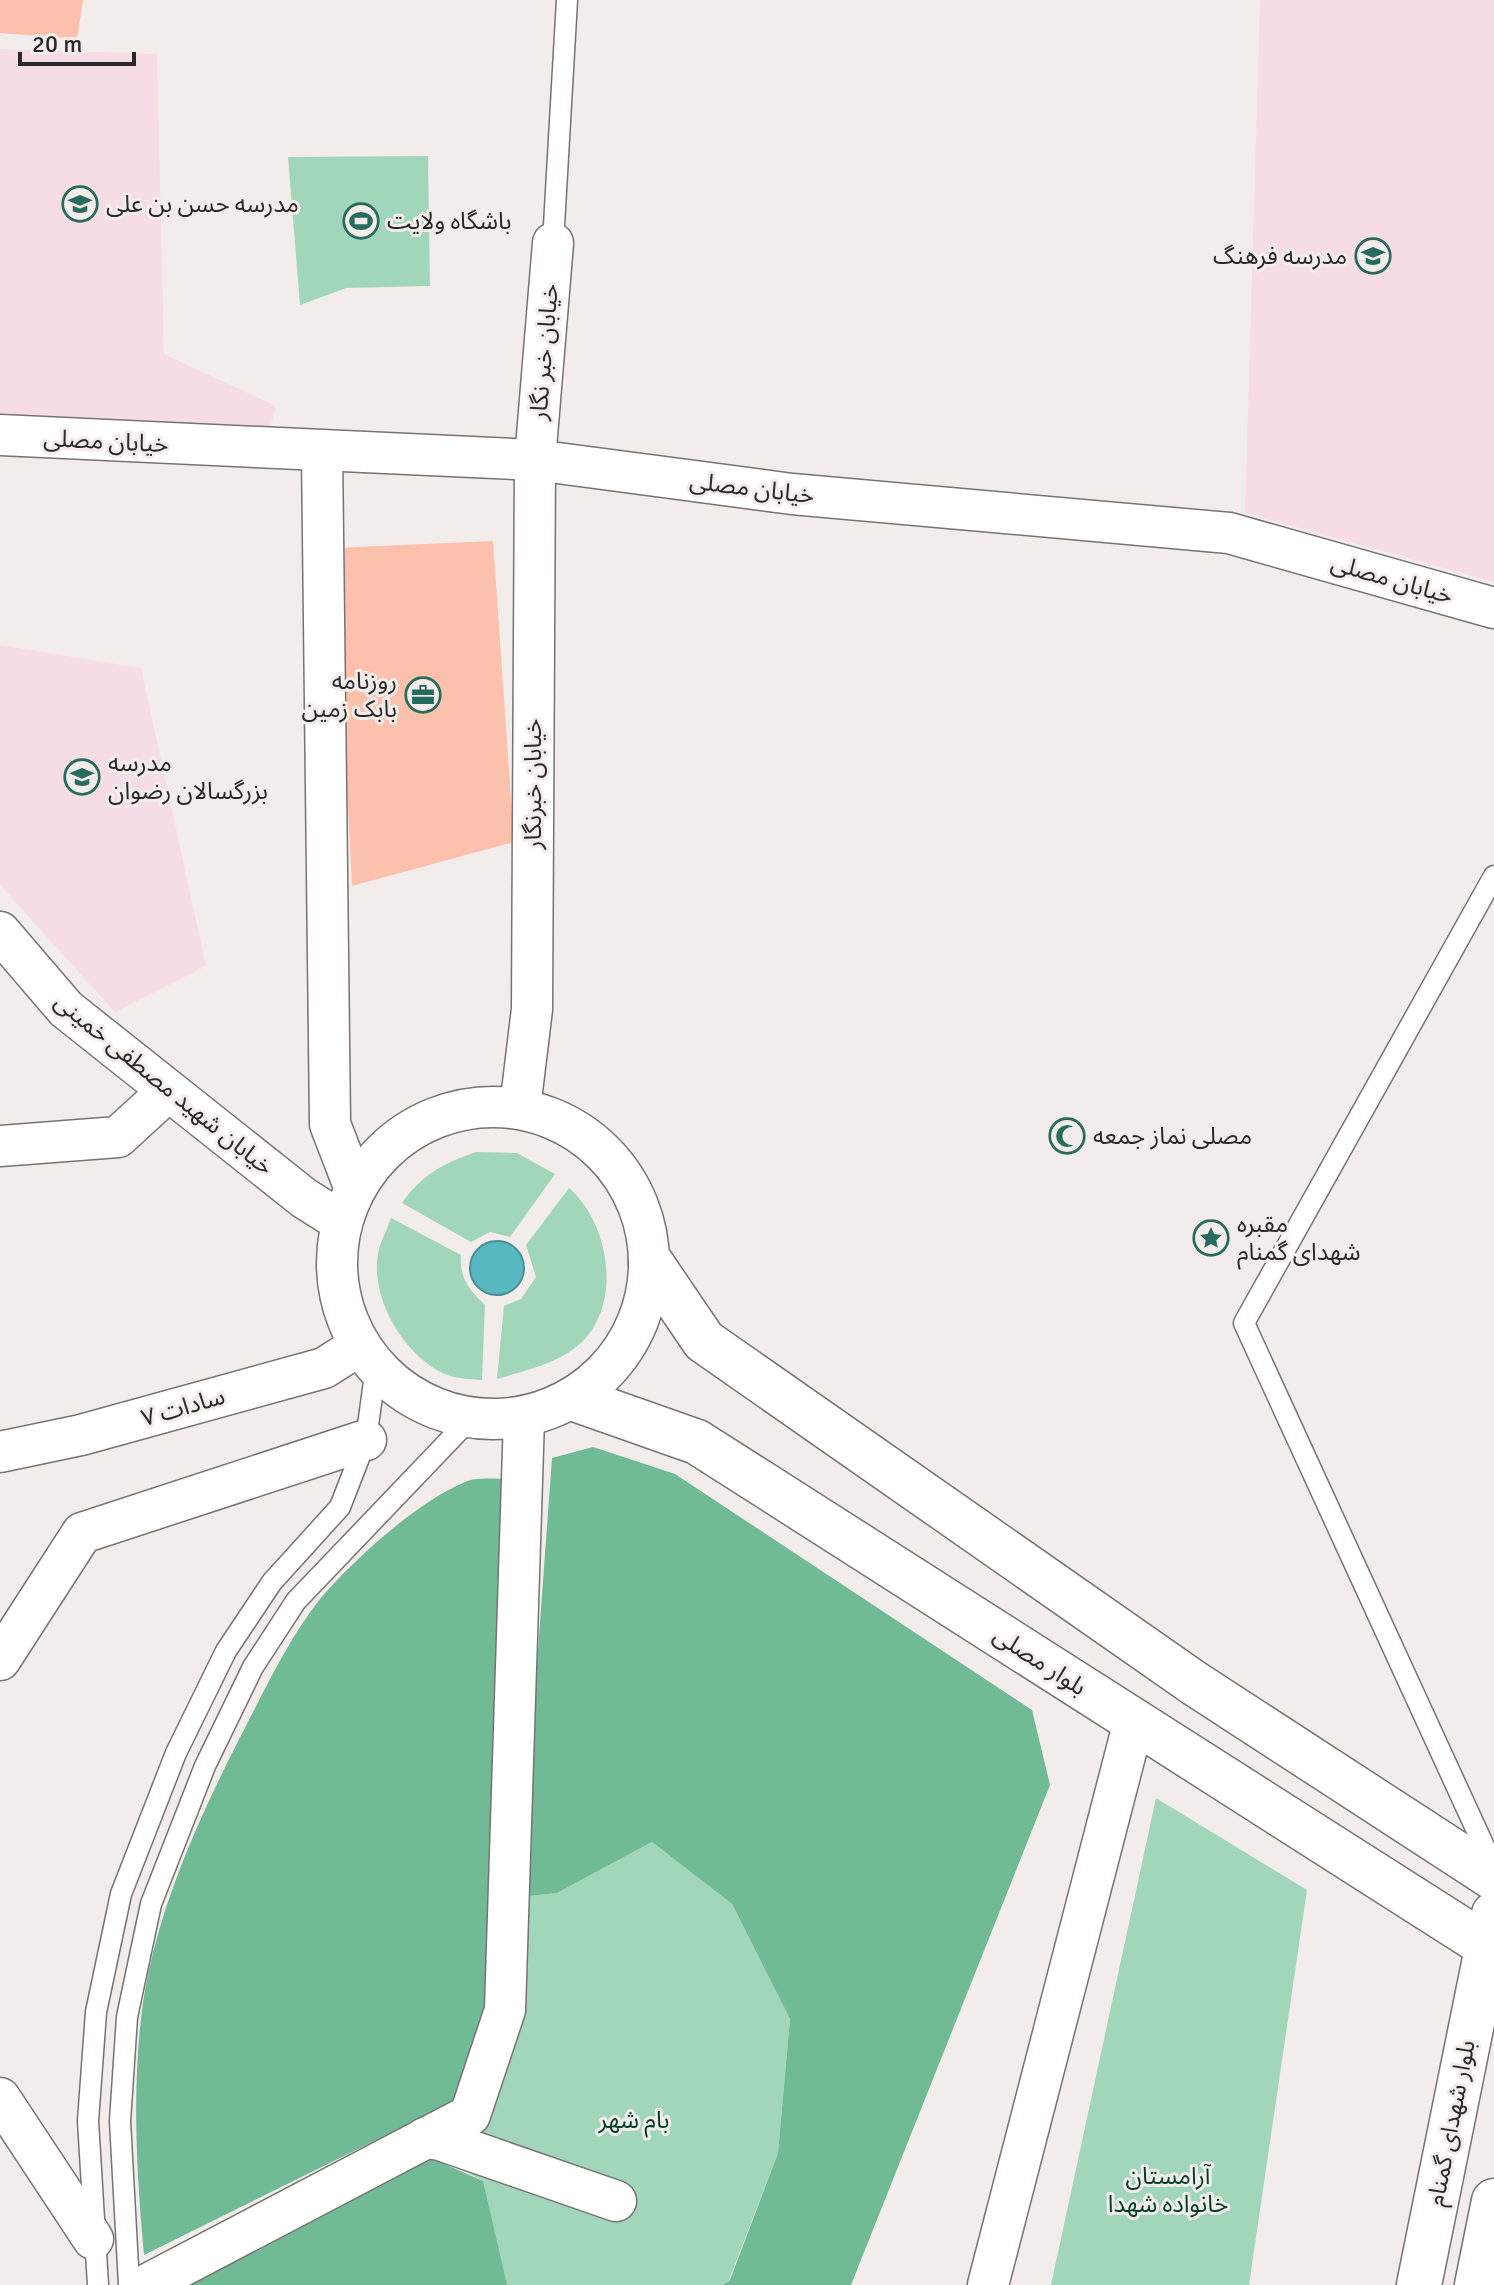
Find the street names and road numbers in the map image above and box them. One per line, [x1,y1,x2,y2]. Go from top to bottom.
street label: خیابان خبر نگار [523,283,565,422]
street label: خیابان مصلی [43,423,169,459]
street label: خیابان مصلی [688,465,816,511]
street label: خیابان مصلی [1328,547,1456,611]
street label: خیابان خبرنگار [518,719,548,850]
street label: خیابان شهید مصطفی خمینی [48,986,280,1182]
street label: سادات ۷ [138,1381,228,1433]
street label: بلوار مصلی [988,1620,1092,1702]
street label: بلوار شهدای گمنام [1420,2037,1485,2209]

